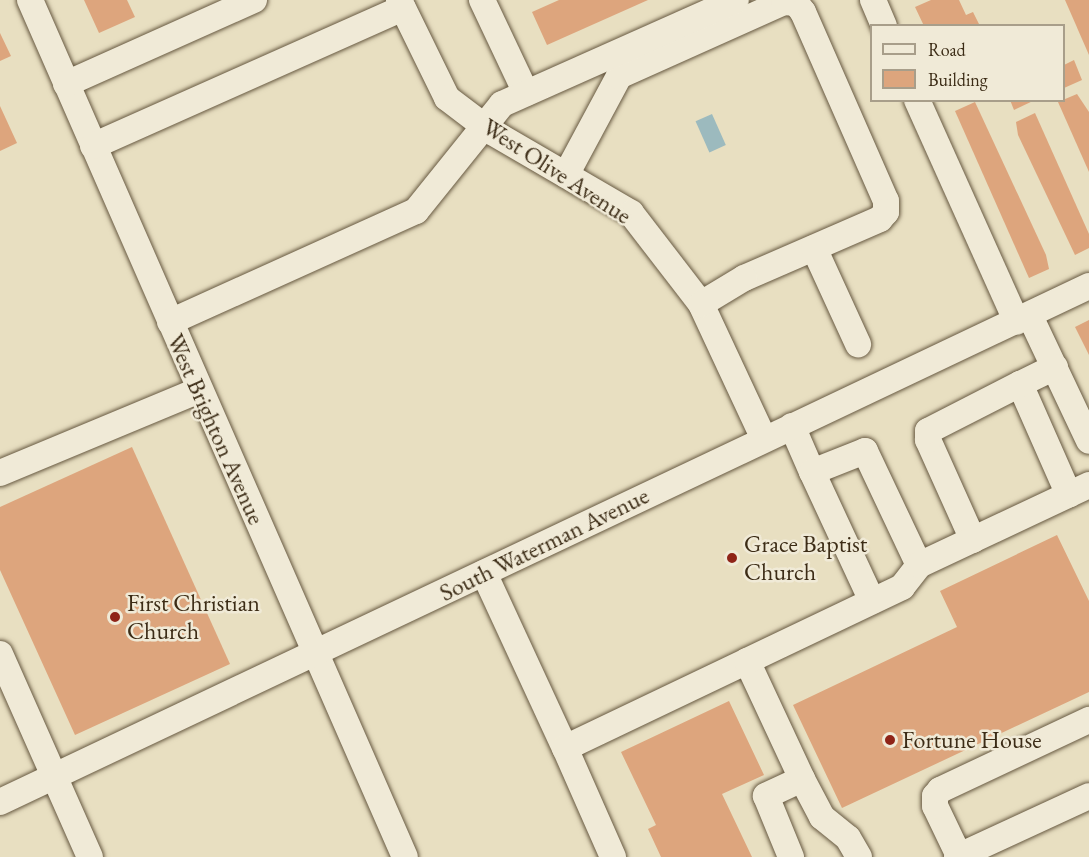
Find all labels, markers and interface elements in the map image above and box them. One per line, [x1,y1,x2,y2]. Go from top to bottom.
legend [870,24,1065,102]
text: Road [928,38,966,61]
text: Building [928,68,988,91]
street label: West Olive Avenue [477,112,637,230]
street label: West Brighton Avenue [161,329,271,529]
street label: South Waterman Avenue [435,481,653,607]
place label: Grace Baptist Church [744,530,867,586]
marker: Grace Baptist Church [725,551,739,565]
place label: First Christian Church [127,589,260,645]
marker: First Christian Church [108,610,122,624]
place label: Fortune House [902,726,1042,754]
marker: Fortune House [883,733,897,747]

